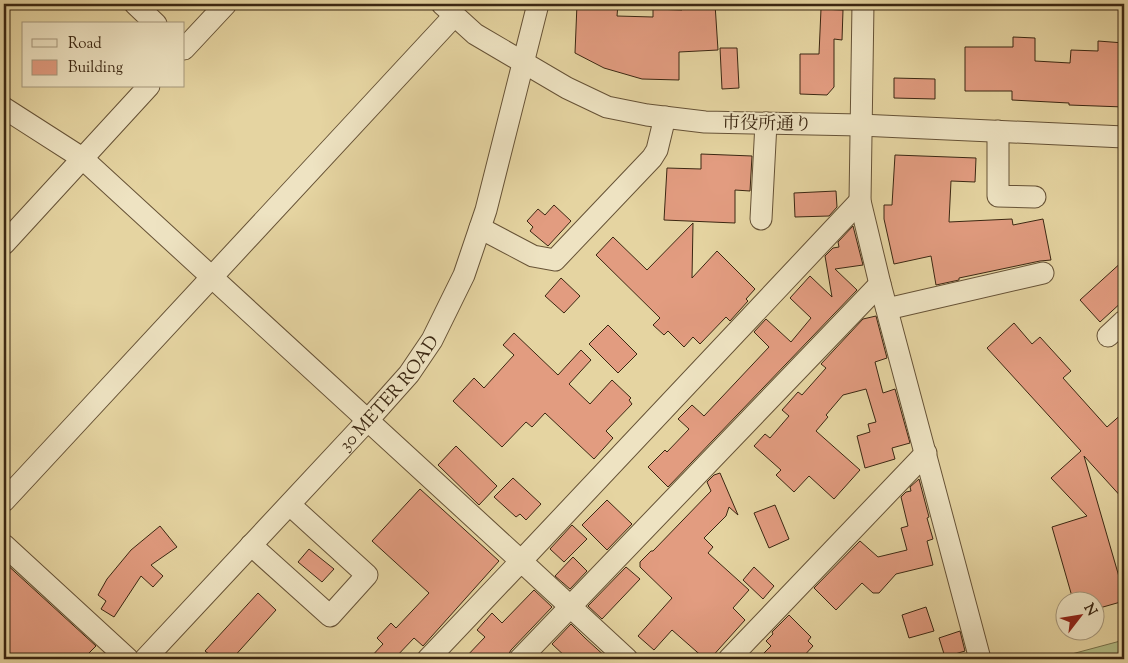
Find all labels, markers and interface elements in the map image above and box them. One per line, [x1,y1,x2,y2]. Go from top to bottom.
legend [22,22,185,88]
text: Road [68,34,102,55]
text: Building [68,58,123,79]
street label: 市役所通り [722,111,812,139]
street label: 30 METER ROAD [334,331,446,458]
north arrow [1056,590,1106,640]
text: N [1078,600,1101,620]

